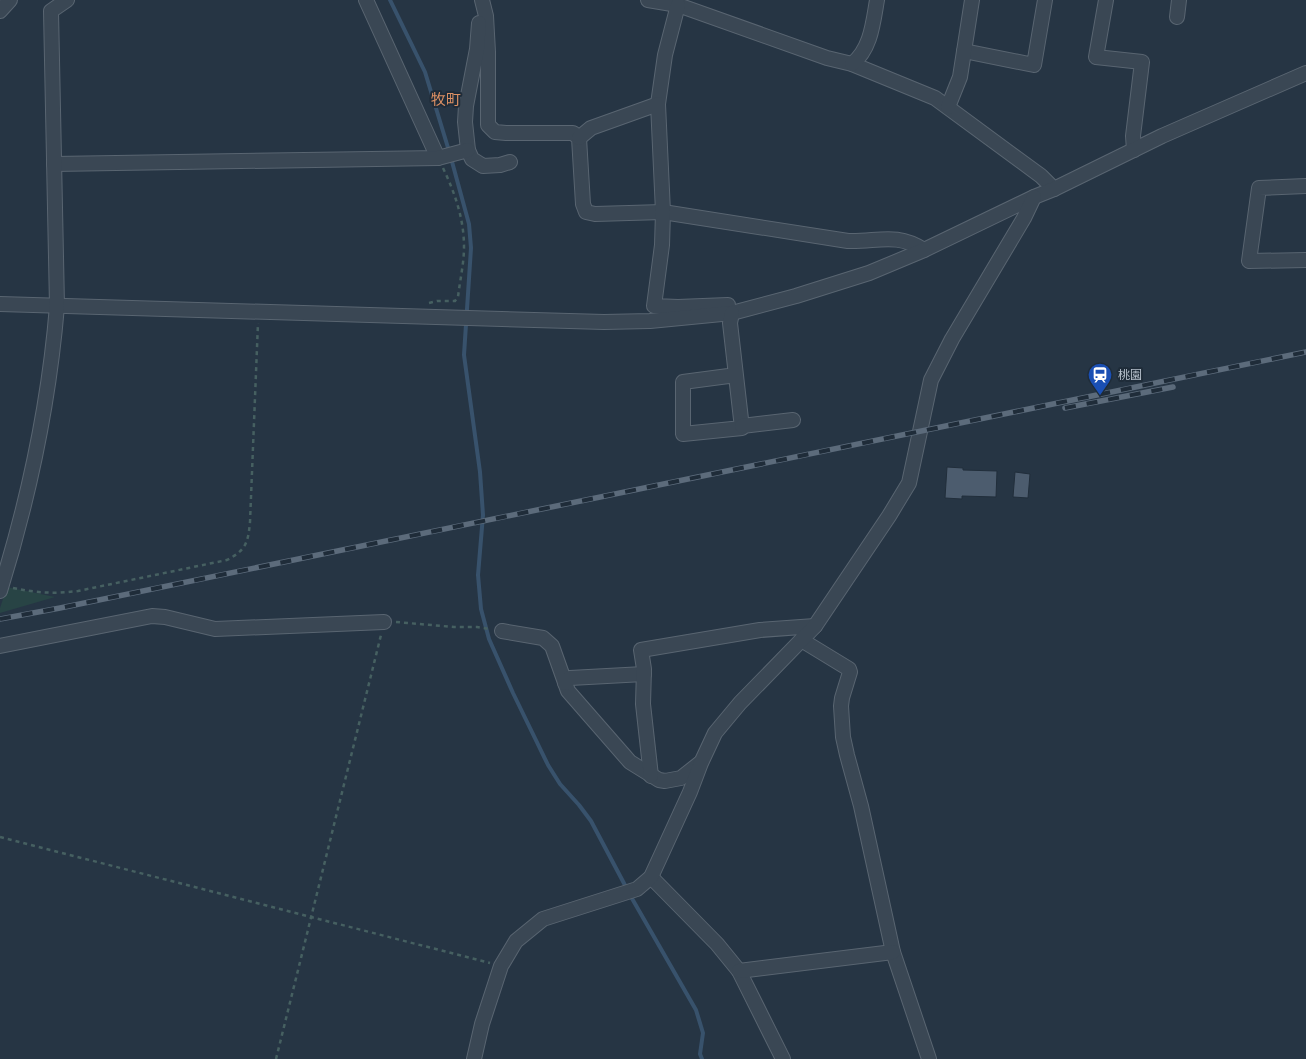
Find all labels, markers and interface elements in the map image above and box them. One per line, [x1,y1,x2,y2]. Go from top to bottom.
district label: 牧町 [431,90,461,109]
station icon: 桃園 [1087,362,1113,396]
place label: 桃園 [1118,367,1142,382]

